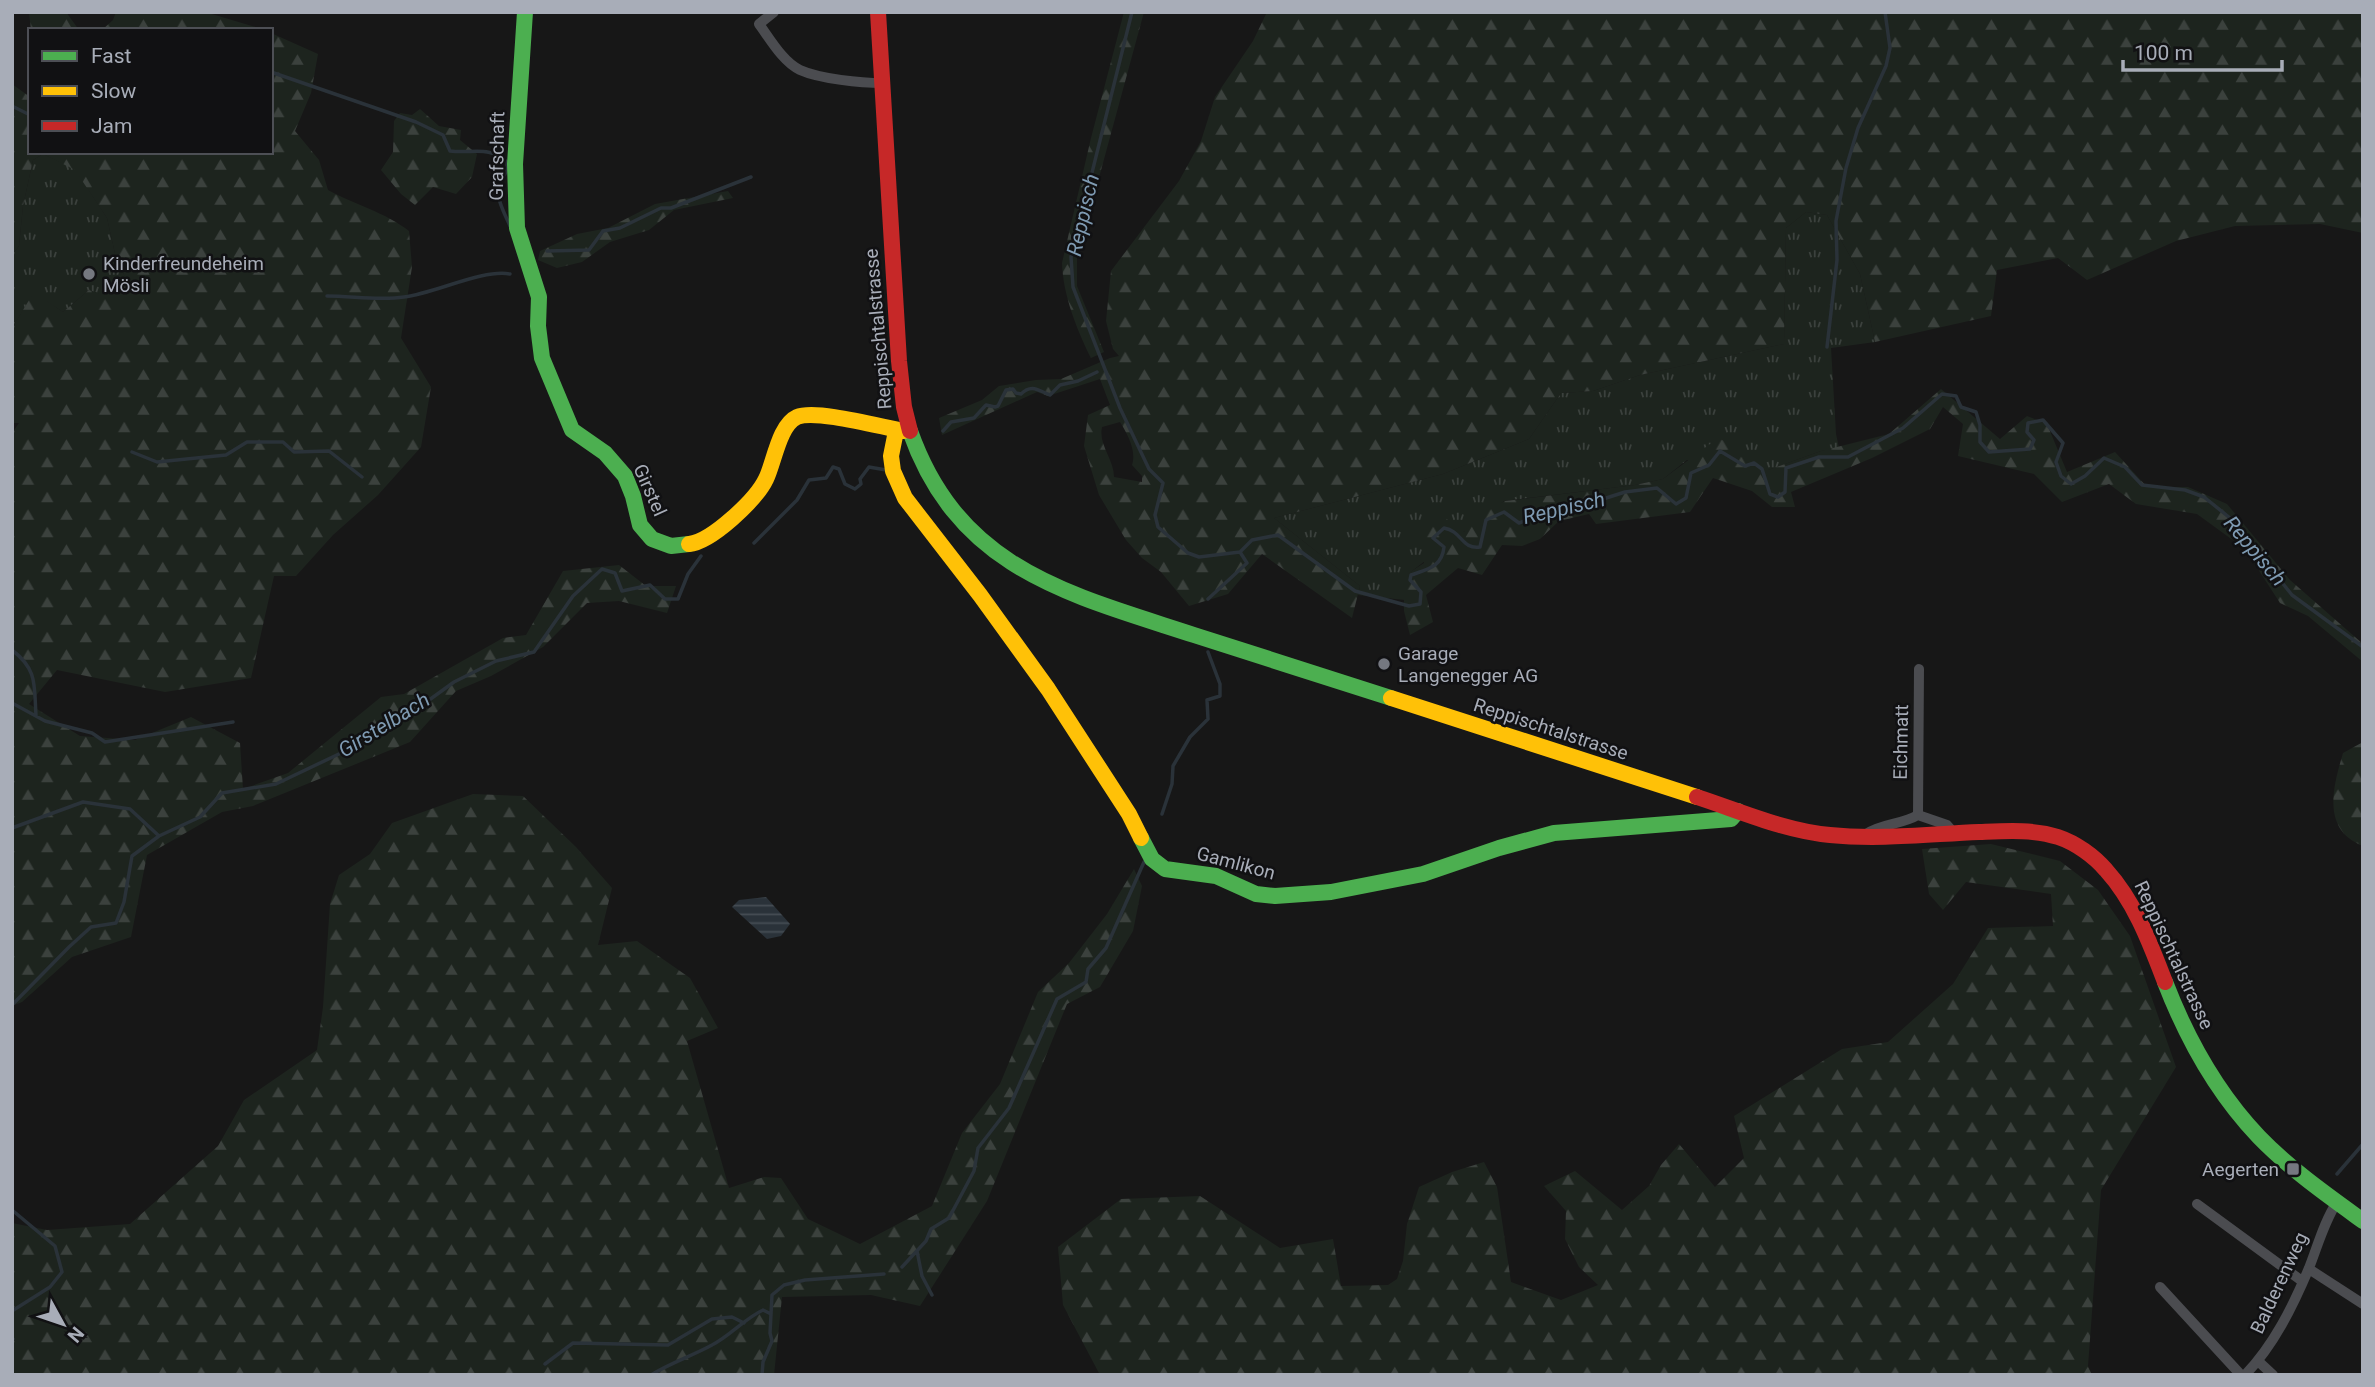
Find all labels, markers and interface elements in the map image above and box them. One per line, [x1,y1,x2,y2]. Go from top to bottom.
legend [28,28,273,154]
scale bar [2123,28,2282,72]
text: 100 m [2134,41,2193,65]
text: Fast [91,44,132,68]
text: Slow [91,79,137,103]
street label: Grafschaft [485,111,509,201]
text: Jam [91,114,132,138]
water label: Reppisch [1062,172,1104,258]
street label: Reppischtalstrasse [860,248,896,410]
place label: Kinderfreundeheim Mösli [103,252,264,297]
marker: Kinderfreundeheim Mösli [81,266,97,282]
street label: Girstel [628,460,672,520]
water label: Reppisch [1521,487,1607,529]
water label: Reppisch [2219,511,2291,591]
place label: Garage Langenegger AG [1398,642,1538,687]
marker: Garage Langenegger AG [1376,656,1392,672]
water label: Girstelbach [334,688,434,762]
street label: Reppischtalstrasse [1471,693,1631,765]
street label: Eichmatt [1889,704,1913,780]
street label: Gamlikon [1194,842,1278,884]
street label: Reppischtalstrasse [2130,877,2218,1033]
place label: Aegerten [2202,1158,2279,1181]
marker: Aegerten [2285,1161,2301,1177]
street label: Balderenweg [2245,1229,2313,1337]
north arrow [28,1289,98,1359]
text: N [63,1322,89,1347]

